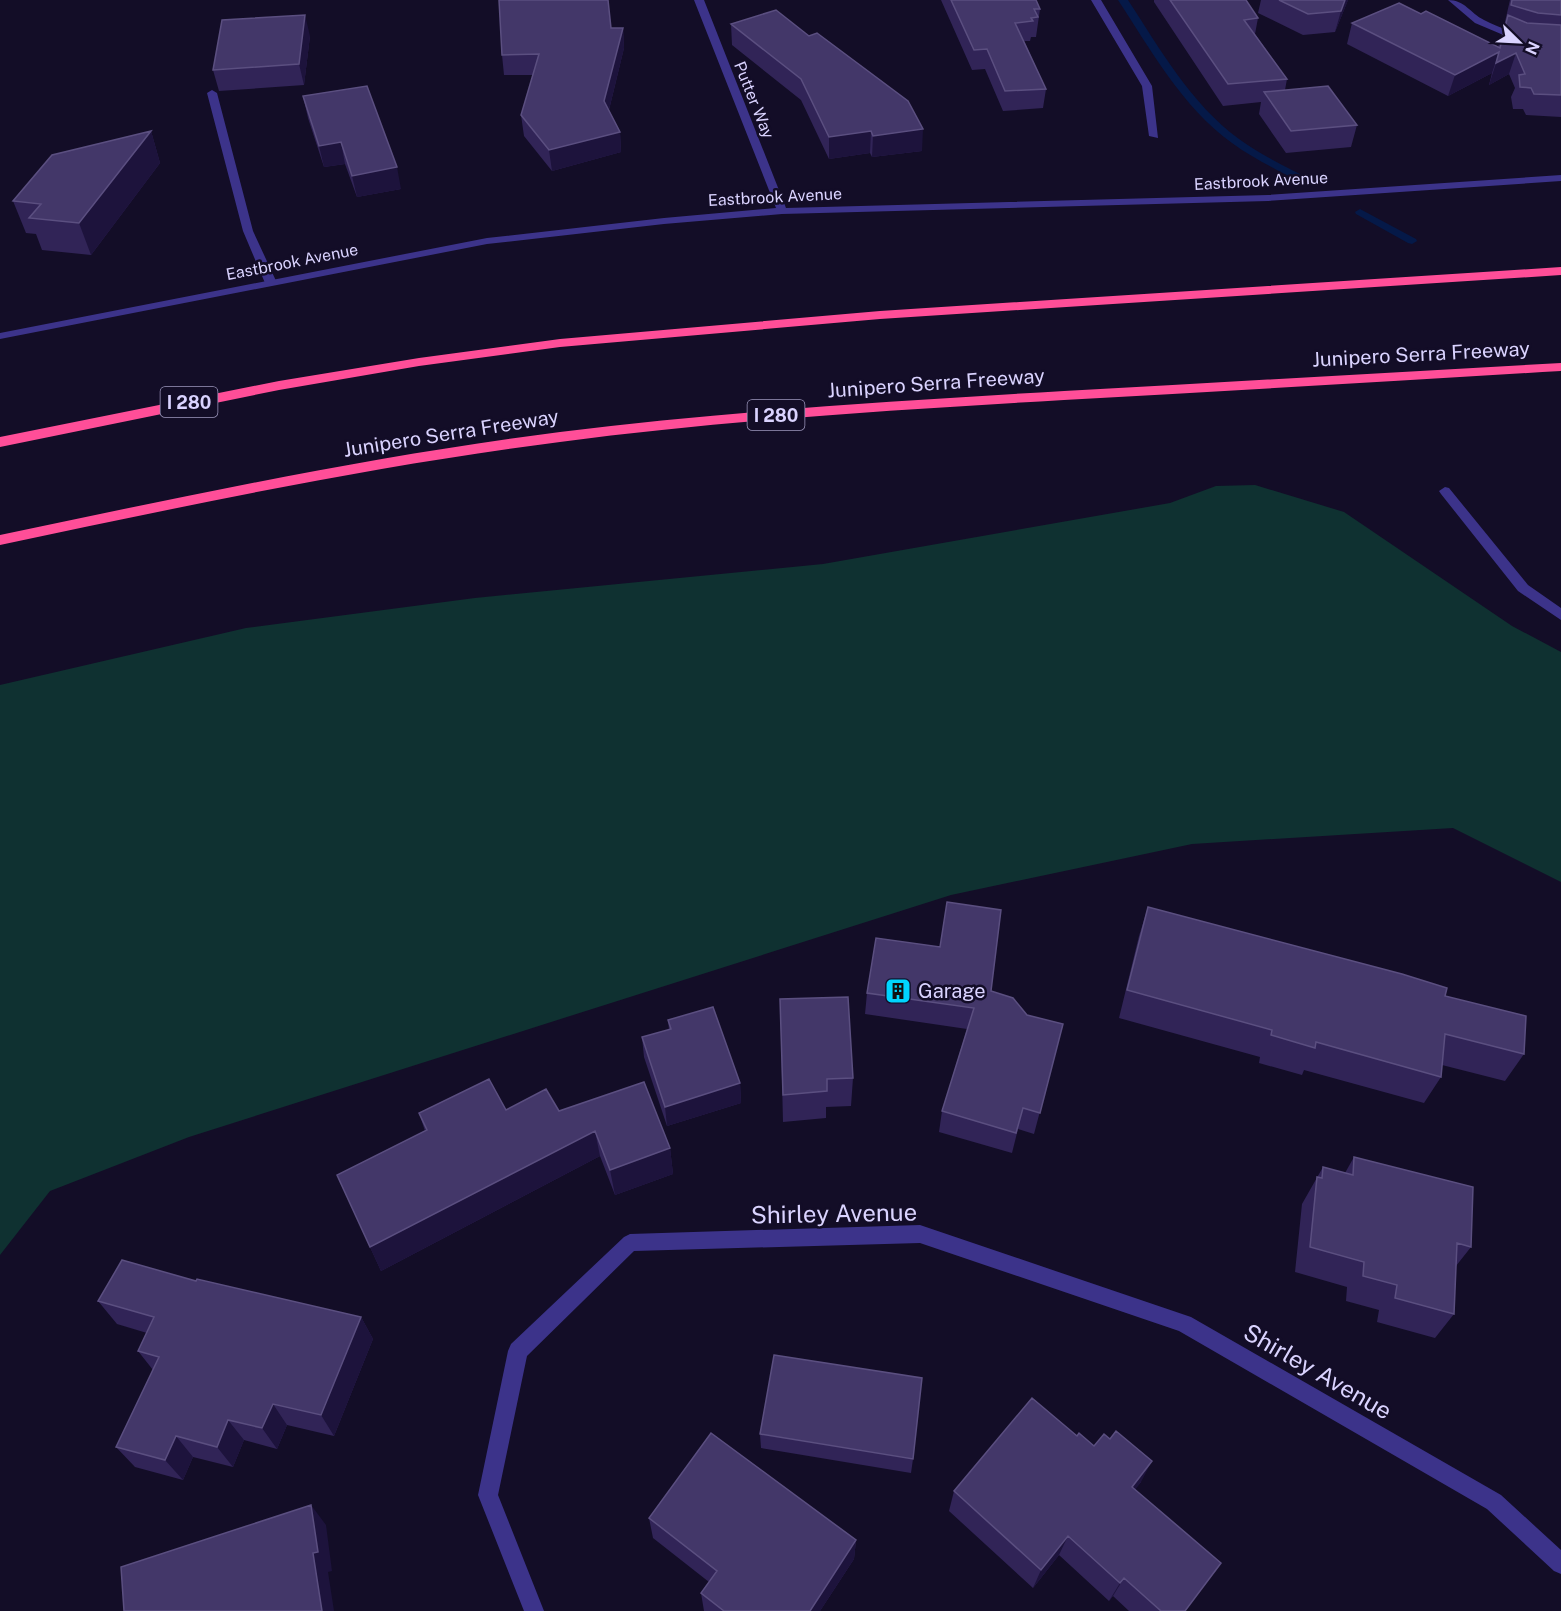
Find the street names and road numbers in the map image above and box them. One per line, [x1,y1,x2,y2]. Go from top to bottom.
street label: Putter Way [730,59,778,142]
street label: Eastbrook Avenue [1193,168,1329,194]
street label: Eastbrook Avenue [707,184,843,210]
street label: Eastbrook Avenue [224,240,360,284]
street label: Junipero Serra Freeway [1312,336,1531,372]
street label: Junipero Serra Freeway [827,363,1046,403]
road number: I 280 [160,387,218,417]
road number: I 280 [748,400,804,430]
street label: Junipero Serra Freeway [342,404,561,462]
street label: Shirley Avenue [751,1198,917,1228]
street label: Shirley Avenue [1239,1317,1397,1425]

